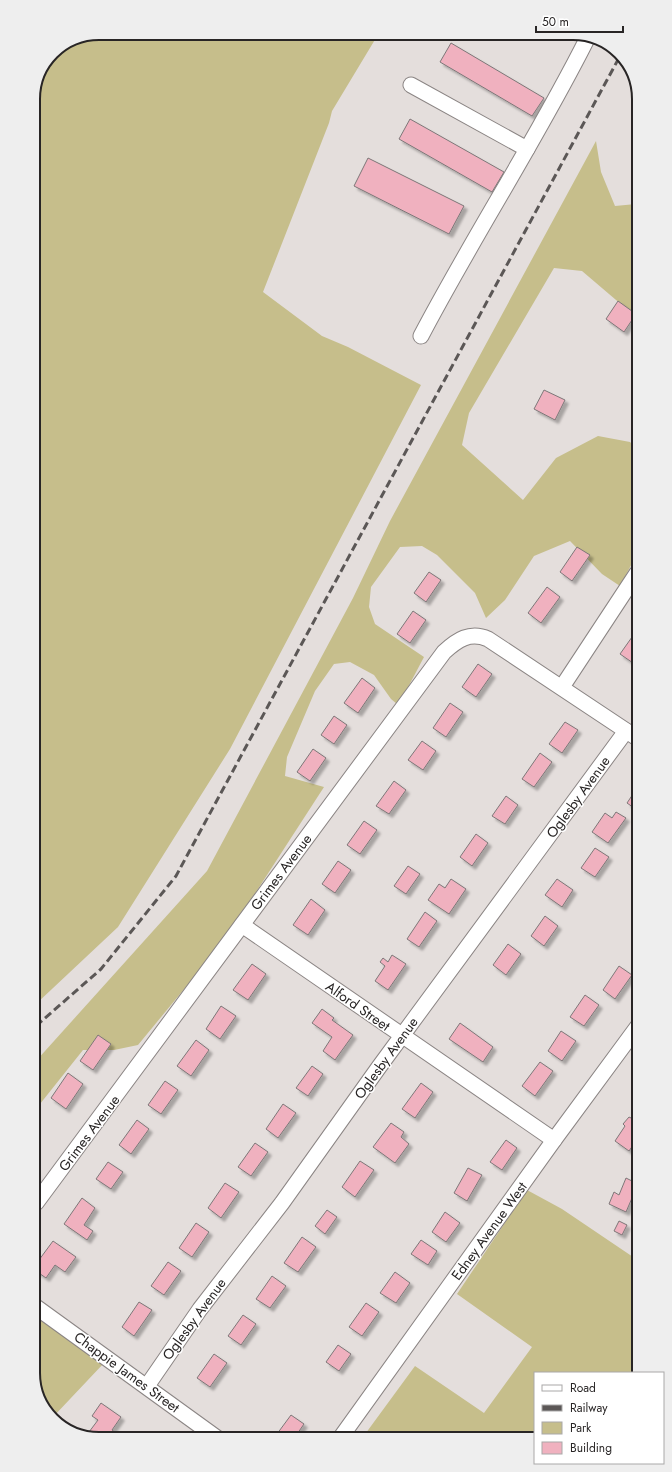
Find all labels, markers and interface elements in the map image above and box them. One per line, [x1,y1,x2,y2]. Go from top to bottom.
scale bar [536,8,623,34]
text: 50 m [542,13,569,31]
street label: Oglesby Avenue [541,752,615,842]
street label: Grimes Avenue [246,830,316,914]
street label: Alford Street [322,976,395,1036]
street label: Oglesby Avenue [349,1013,423,1103]
street label: Grimes Avenue [54,1091,124,1175]
street label: Edney Avenue West [446,1177,532,1284]
street label: Oglesby Avenue [157,1274,231,1364]
street label: Chappie James Street [70,1327,184,1418]
legend [534,1372,664,1464]
text: Road [570,1379,596,1397]
text: Railway [570,1399,608,1417]
text: Park [570,1419,592,1437]
text: Building [570,1439,612,1457]

